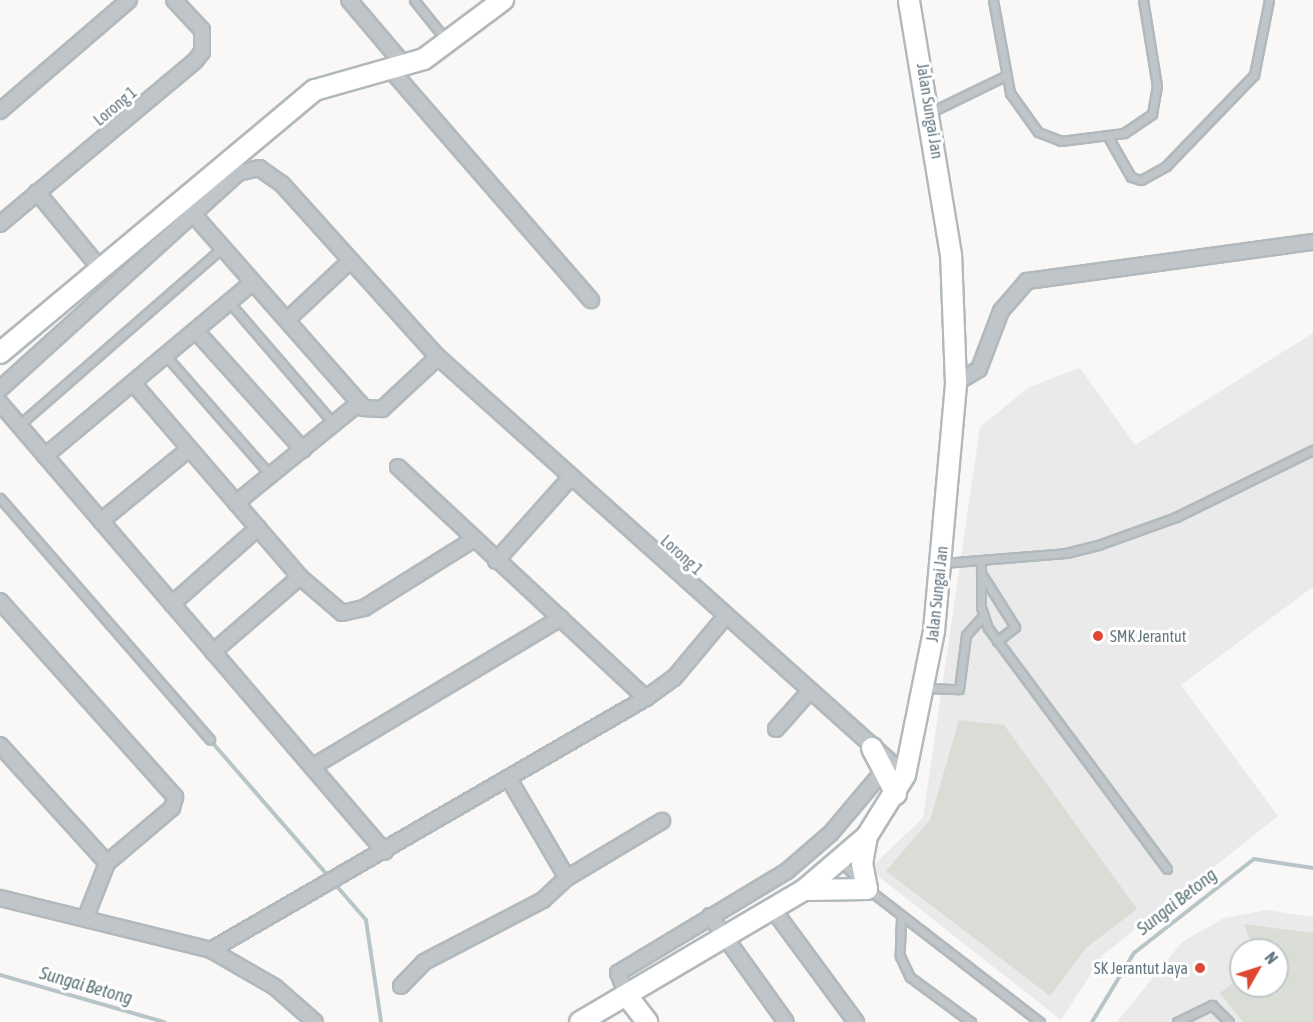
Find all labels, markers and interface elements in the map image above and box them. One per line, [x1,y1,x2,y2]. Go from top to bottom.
street label: Jalan Sungai Jan [913,62,947,160]
street label: Lorong 1 [90,82,140,130]
street label: Lorong 1 [657,531,707,579]
street label: Jalan Sungai Jan [922,545,952,643]
place label: SMK Jerantut [1110,626,1186,646]
marker: SMK Jerantut [1091,629,1105,643]
water label: Sungai Betong [1133,864,1221,940]
north arrow [1229,938,1289,998]
text: N [1261,949,1281,967]
place label: SK Jerantut Jaya [1094,958,1188,978]
marker: SK Jerantut Jaya [1193,961,1207,975]
water label: Sungai Betong [37,962,135,1010]

